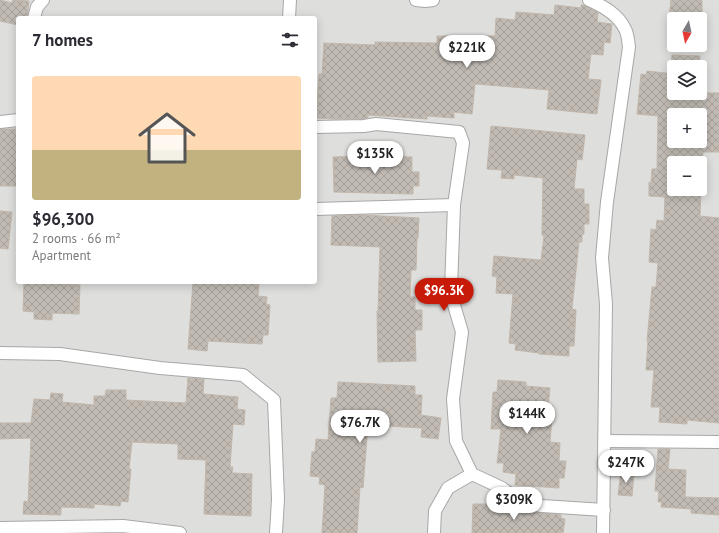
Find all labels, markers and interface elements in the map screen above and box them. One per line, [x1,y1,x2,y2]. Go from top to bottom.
north arrow [667,12,707,52]
map controls [667,12,707,196]
text: 7 homes [32,29,93,51]
icon: filters [279,29,301,51]
pin: $221K [439,35,495,69]
text: $221K [448,39,486,56]
button: layers [667,60,707,100]
icon: home [131,102,203,174]
button: + [667,108,707,148]
pin: $135K [347,141,403,175]
text: $135K [356,145,394,162]
button: − [667,156,707,196]
text: $96,300 [32,208,94,230]
text: 2 rooms · 66 m² [32,230,121,247]
text: Apartment [32,247,91,264]
pin: $96.3K [411,278,477,312]
text: $96.3K [424,282,464,299]
pin: $144K [499,401,555,435]
text: $144K [508,405,546,422]
pin: $76.7K [327,410,393,444]
text: $76.7K [340,414,380,431]
pin: $247K [598,450,654,484]
text: $247K [607,454,645,471]
pin: $309K [486,487,542,521]
text: $309K [495,491,533,508]

